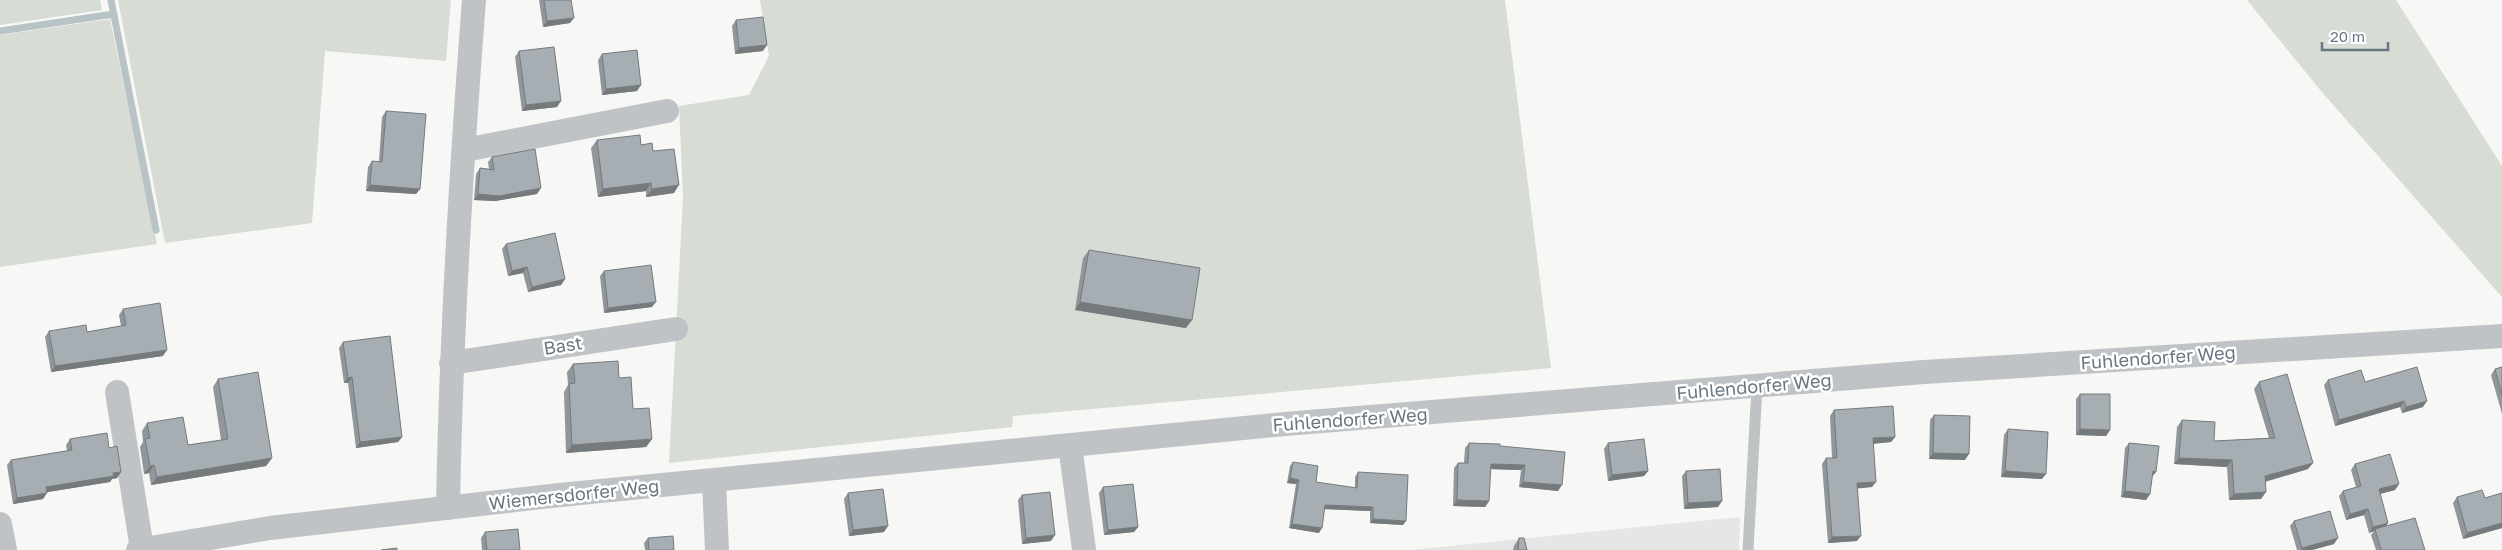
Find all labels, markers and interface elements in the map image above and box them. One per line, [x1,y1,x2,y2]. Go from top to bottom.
scale bar [2322,20,2388,52]
text: 20 m [2330,27,2365,45]
street label: Bast [542,331,584,359]
street label: Fuhlendorfer Weg [2080,341,2236,373]
street label: Fuhlendorfer Weg [1676,368,1832,404]
street label: Fuhlendorfer Weg [1272,403,1428,435]
street label: Wiemersdorfer Weg [488,474,660,514]

